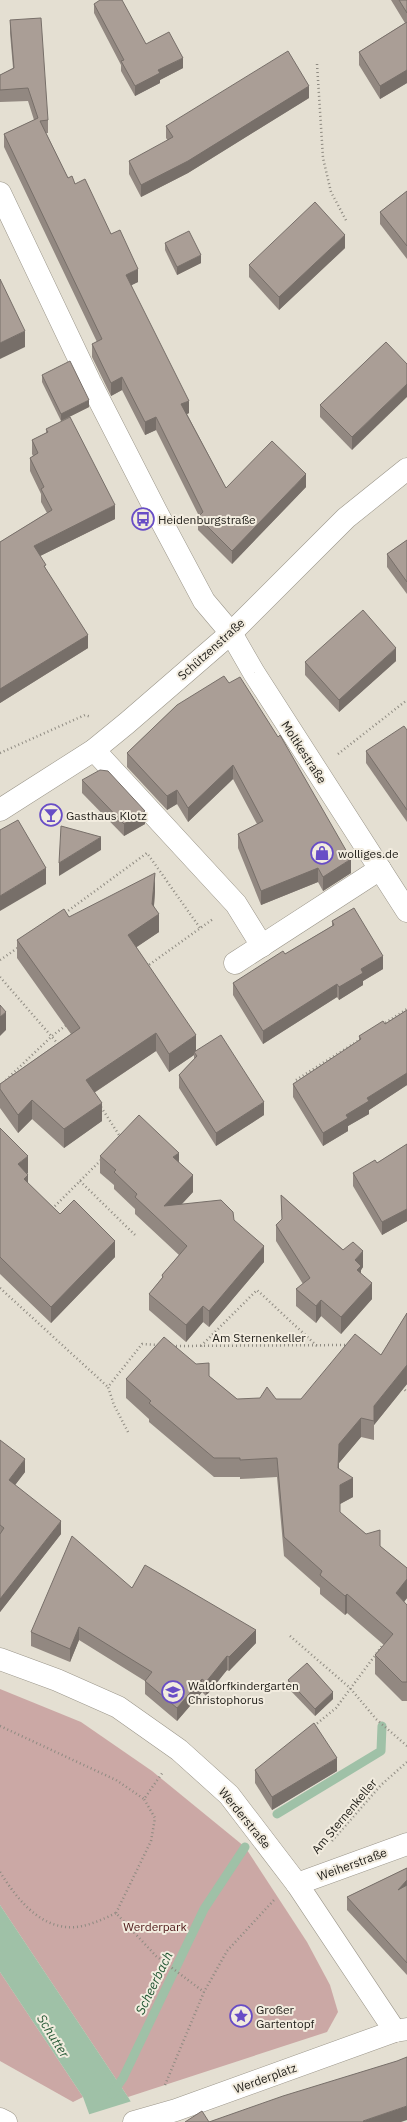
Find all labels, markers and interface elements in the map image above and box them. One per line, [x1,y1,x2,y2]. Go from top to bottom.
bus stop icon: Heidenburgstraße [130,506,156,532]
place label: Heidenburgstraße [158,512,256,527]
street label: Schützenstraße [175,615,248,683]
street label: Moltkestraße [278,718,330,786]
bar icon: Gasthaus Klotz [38,802,64,828]
place label: Gasthaus Klotz [66,808,147,823]
shop icon: wolliges.de [309,840,335,866]
place label: wolliges.de [338,846,399,861]
street label: Am Sternenkeller [212,1330,306,1345]
place label: Waldorfkindergarten Christophorus [188,1678,299,1707]
school or university icon: Waldorfkindergarten Christophorus [160,1679,186,1705]
street label: Am Sternenkeller [308,1775,380,1857]
street label: Werderstraße [216,1784,274,1852]
street label: Weiherstraße [315,1844,389,1884]
park label: Werderpark [123,1919,187,1934]
water label: Scheerbach [131,1949,177,2017]
place label: Großer Gartentopf [256,2002,315,2031]
place icon: Großer Gartentopf [228,2003,254,2029]
water label: Schutter [33,2011,74,2062]
street label: Werderplatz [232,2060,299,2096]

